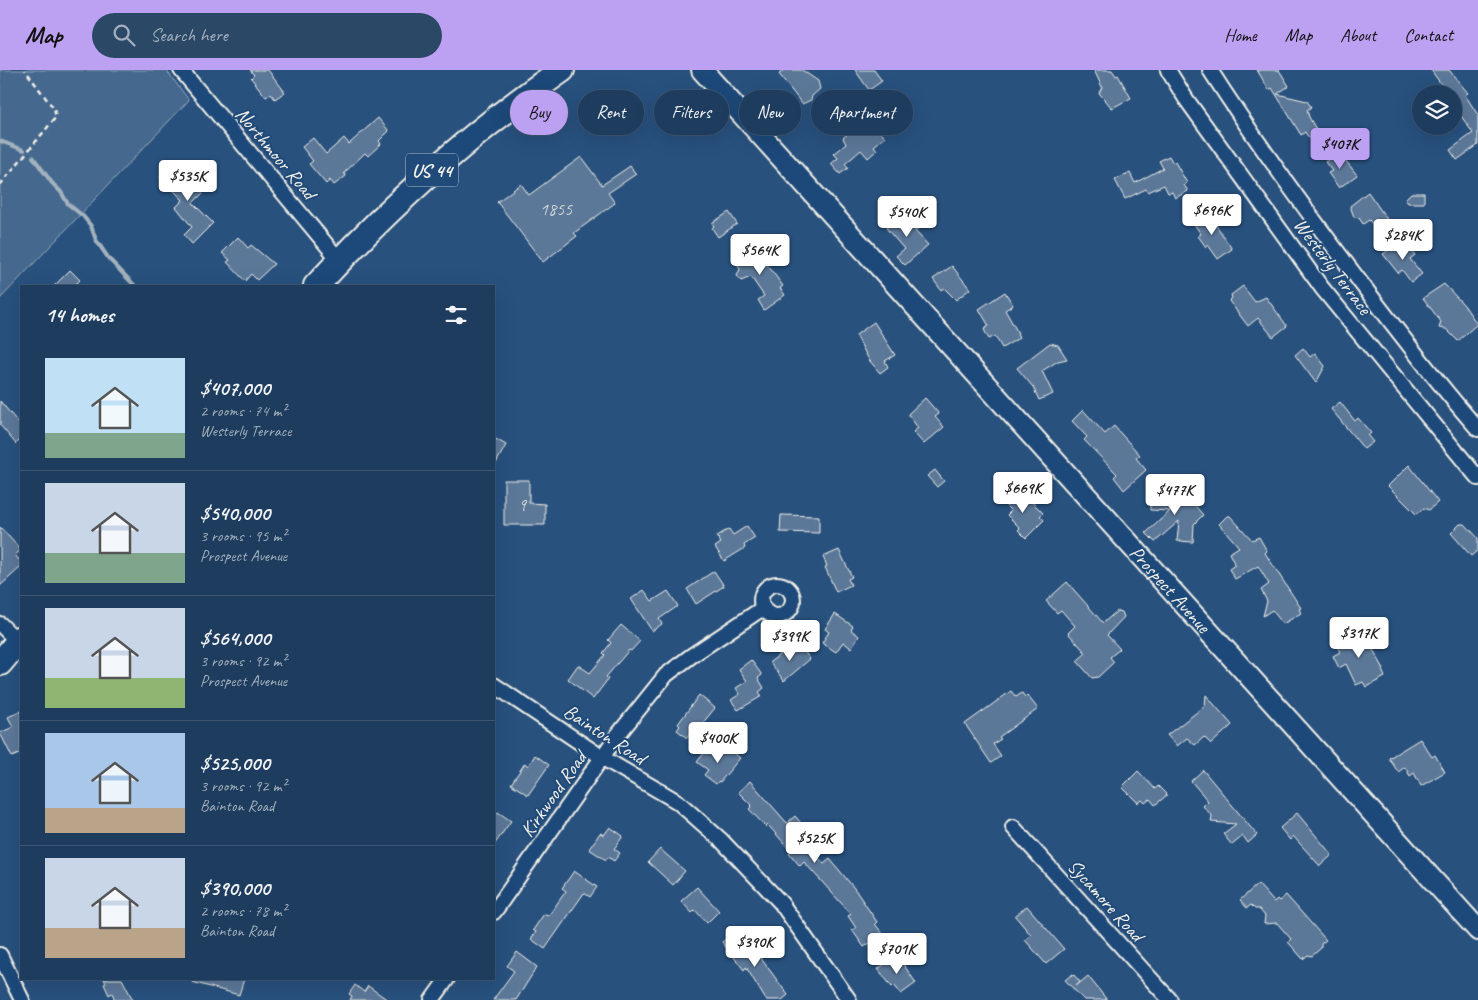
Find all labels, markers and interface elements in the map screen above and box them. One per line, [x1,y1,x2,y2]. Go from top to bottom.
search box [92,13,442,58]
text: Map [25,20,62,50]
icon: search [110,21,138,49]
text: Search here [150,23,228,47]
text: Home [1224,24,1257,46]
text: Map [1285,24,1312,46]
text: About [1340,24,1376,46]
text: Contact [1404,24,1453,46]
map controls [1412,85,1462,135]
button: layers [1412,85,1462,135]
chip: Buy [510,90,568,135]
chip: Rent [578,90,644,135]
chip: Filters [654,90,729,135]
chip: New [739,90,801,135]
chip: Apartment [811,90,913,135]
street label: Northmoor Road [230,102,323,207]
pin: $407K [1305,128,1375,170]
text: $407K [1322,134,1358,154]
road number: US 44 [406,154,458,186]
pin: $535K [153,160,223,202]
text: $535K [170,166,206,186]
pin: $696K [1177,194,1247,236]
pin: $540K [872,196,942,238]
house number: 1855 [540,198,573,220]
text: $696K [1193,200,1231,220]
text: $540K [889,202,925,222]
street label: Westerly Terrace [1288,213,1378,321]
pin: $284K [1368,218,1438,261]
text: $284K [1385,225,1421,245]
pin: $564K [725,234,795,276]
text: $564K [741,240,779,260]
icon: filters [442,301,470,329]
text: 14 homes [45,302,114,328]
text: $407,000 [200,375,270,401]
icon: home [85,378,145,438]
text: 2 rooms · 74 m² [200,401,286,421]
text: Westerly Terrace [200,421,291,441]
pin: $669K [988,472,1058,514]
pin: $477K [1140,474,1210,516]
text: $669K [1004,478,1042,498]
text: $477K [1157,480,1193,500]
house number: 9 [518,494,528,516]
text: $540,000 [200,500,270,526]
icon: home [85,503,145,563]
text: 3 rooms · 95 m² [200,526,286,546]
street label: Prospect Avenue [1124,540,1217,639]
text: Prospect Avenue [200,546,287,566]
pin: $317K [1324,616,1394,659]
pin: $399K [755,620,825,662]
text: $317K [1341,623,1377,643]
text: $564,000 [200,625,270,651]
text: $399K [772,626,808,646]
icon: home [85,628,145,688]
text: 3 rooms · 92 m² [200,651,286,671]
text: Prospect Avenue [200,671,287,691]
street label: Bainton Road [559,699,653,772]
pin: $400K [683,722,753,764]
text: $400K [700,728,736,748]
street label: Kirkwood Road [515,744,594,842]
text: $525,000 [200,750,270,776]
icon: home [85,753,145,813]
text: 3 rooms · 92 m² [200,776,286,796]
text: Bainton Road [200,796,274,816]
pin: $525K [780,822,850,864]
text: $525K [797,828,833,848]
street label: Sycamore Road [1062,854,1151,949]
text: $390,000 [200,875,270,901]
icon: home [85,878,145,938]
text: 2 rooms · 78 m² [200,901,286,921]
text: Bainton Road [200,921,274,941]
pin: $390K [720,926,790,968]
text: $390K [737,932,773,952]
pin: $701K [862,932,932,975]
text: $701K [879,939,915,959]

